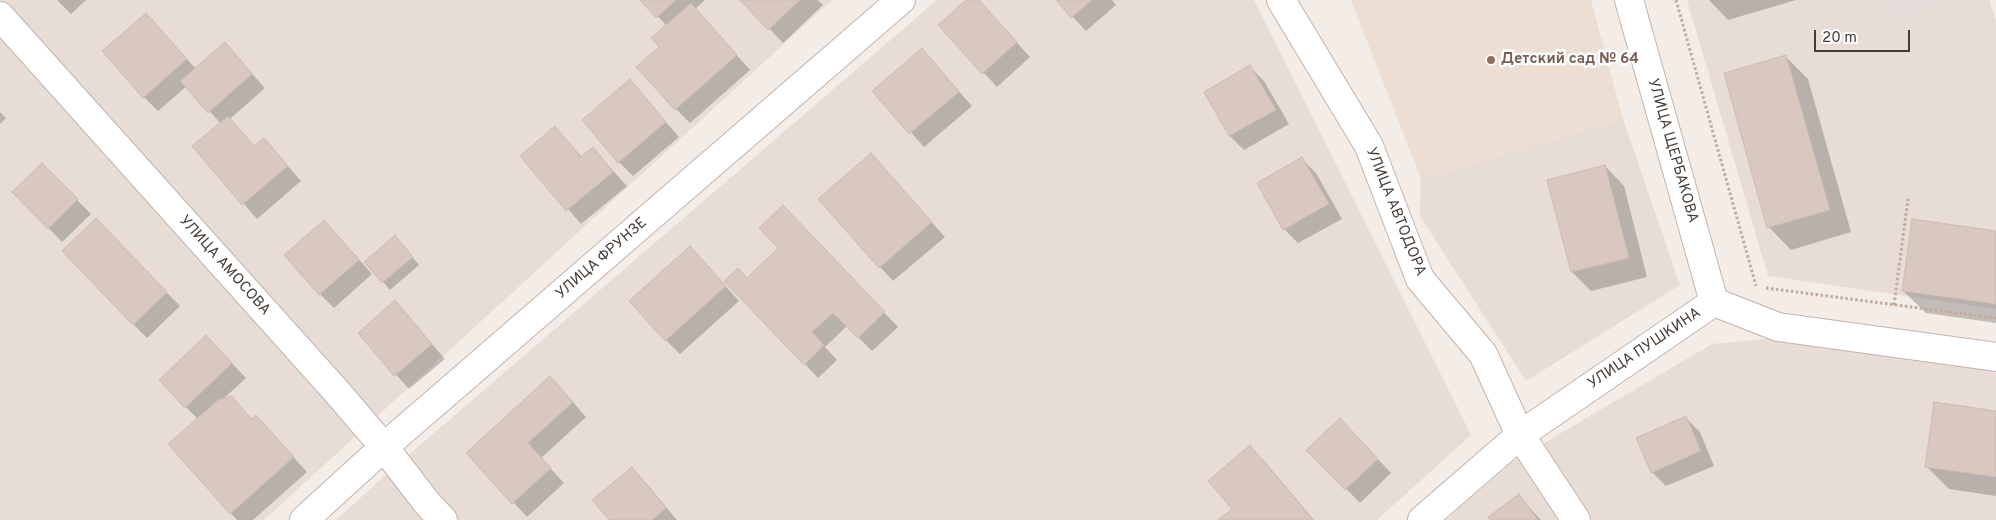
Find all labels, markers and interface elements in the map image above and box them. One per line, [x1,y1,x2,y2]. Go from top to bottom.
scale bar [1816,20,1912,52]
text: 20 m [1822,29,1857,48]
place label: Детский сад № 64 [1501,51,1639,69]
marker: Детский сад № 64 [1485,54,1497,66]
street label: УЛИЦА ЩЕРБАКОВА [1643,77,1701,225]
street label: УЛИЦА АВТОДОРА [1361,145,1429,279]
street label: УЛИЦА АМОСОВА [174,212,274,320]
street label: УЛИЦА ФРУНЗЕ [553,214,651,304]
street label: УЛИЦА ПУШКИНА [1585,305,1705,393]

